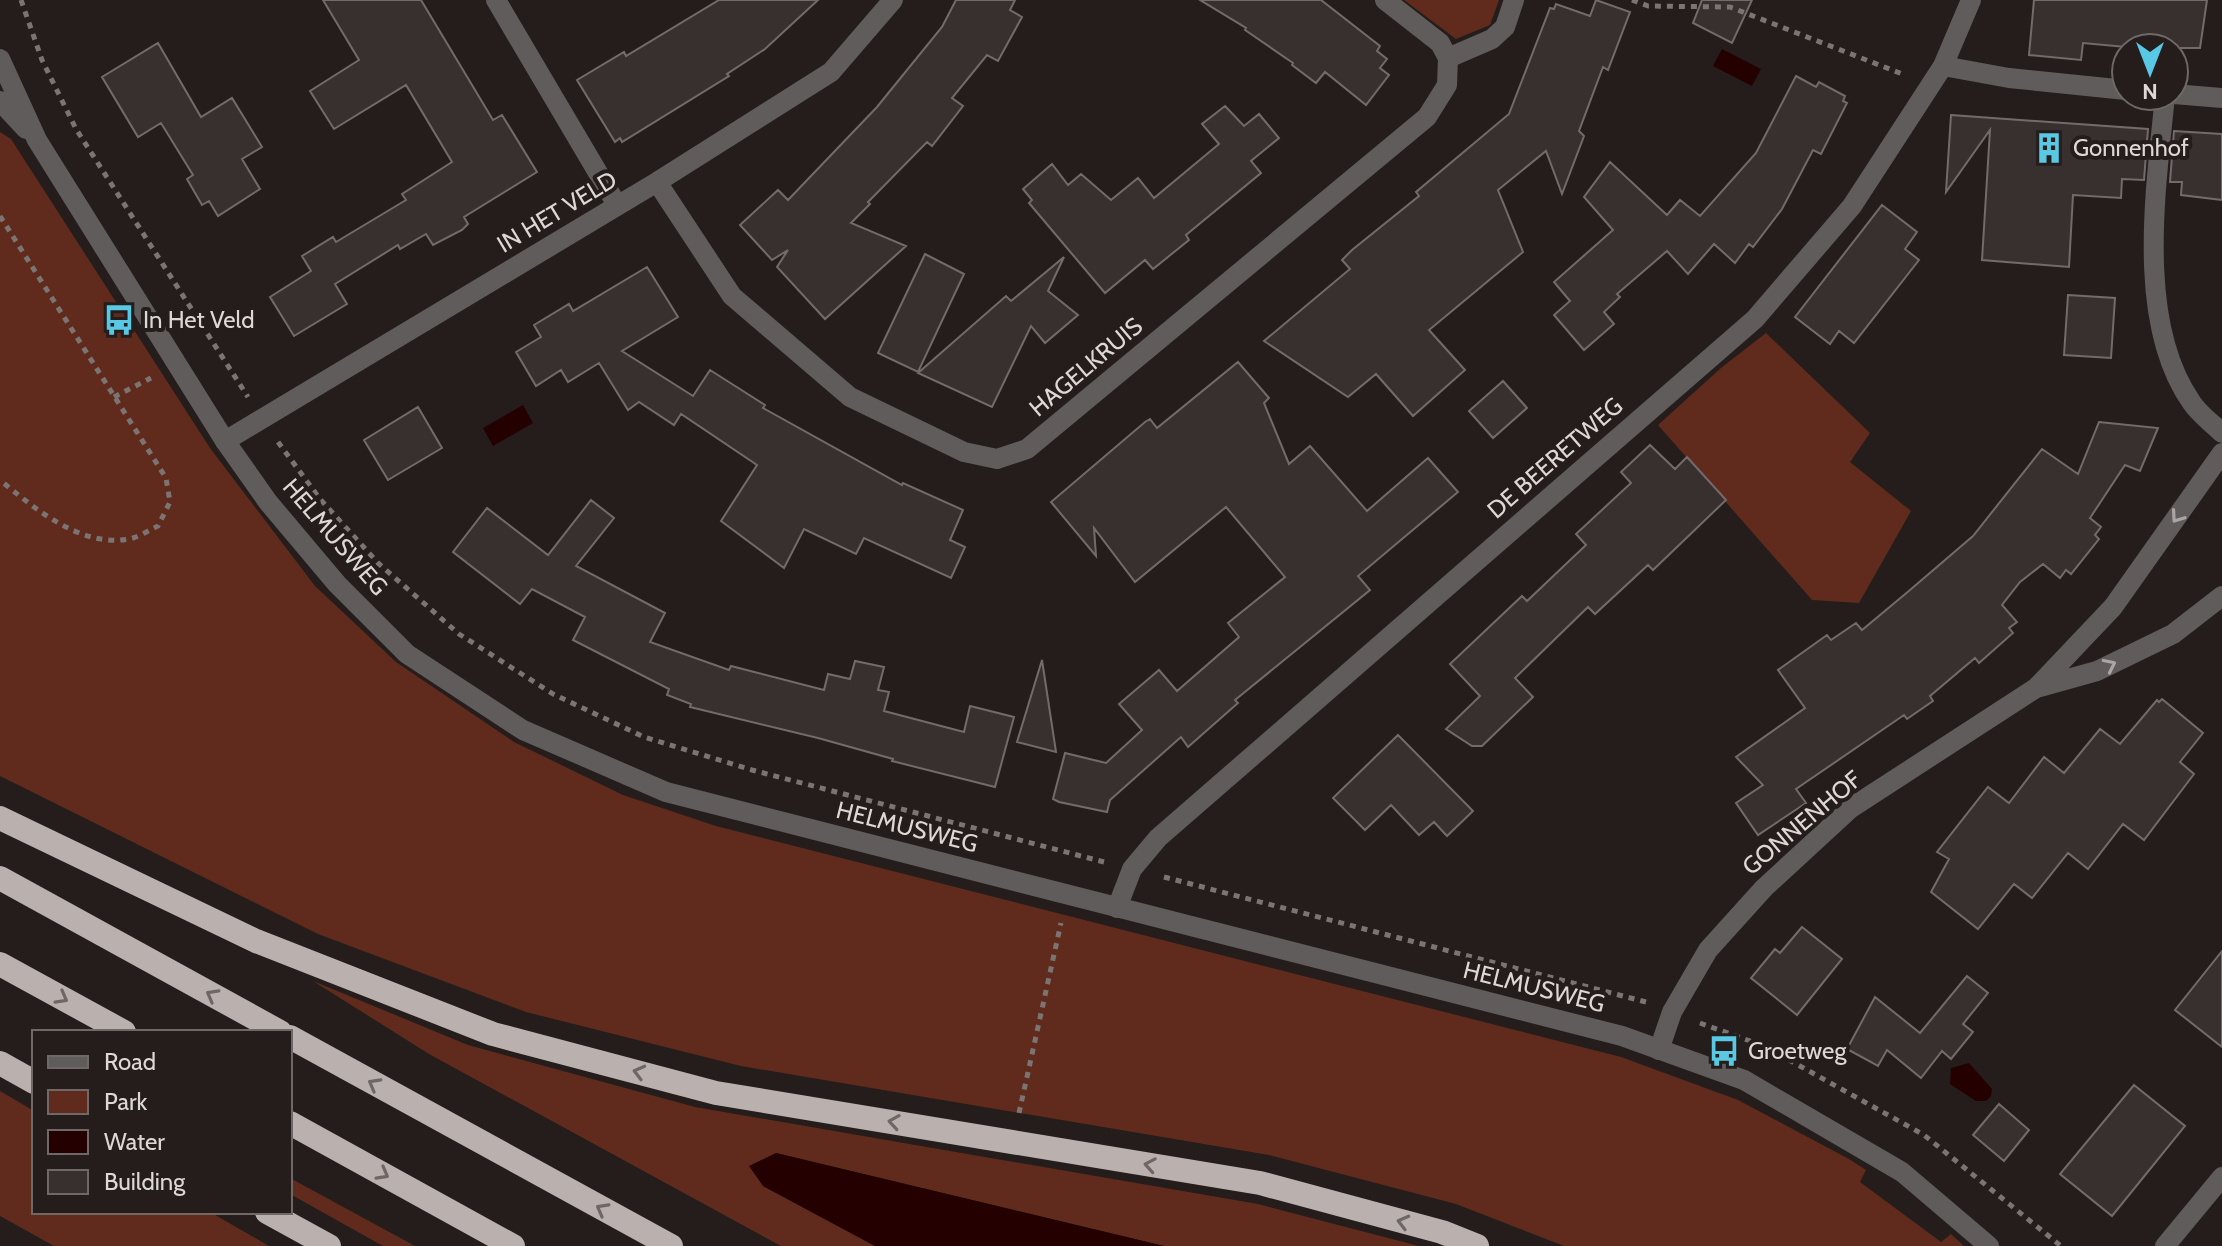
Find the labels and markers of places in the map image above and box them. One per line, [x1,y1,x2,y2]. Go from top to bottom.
building icon: Gonnenhof [2032,131,2066,165]
place label: Gonnenhof [2073,133,2189,162]
bus stop icon: In Het Veld [102,303,136,337]
place label: In Het Veld [143,305,254,334]
bus stop icon: Groetweg [1707,1034,1741,1068]
place label: Groetweg [1748,1036,1847,1065]

